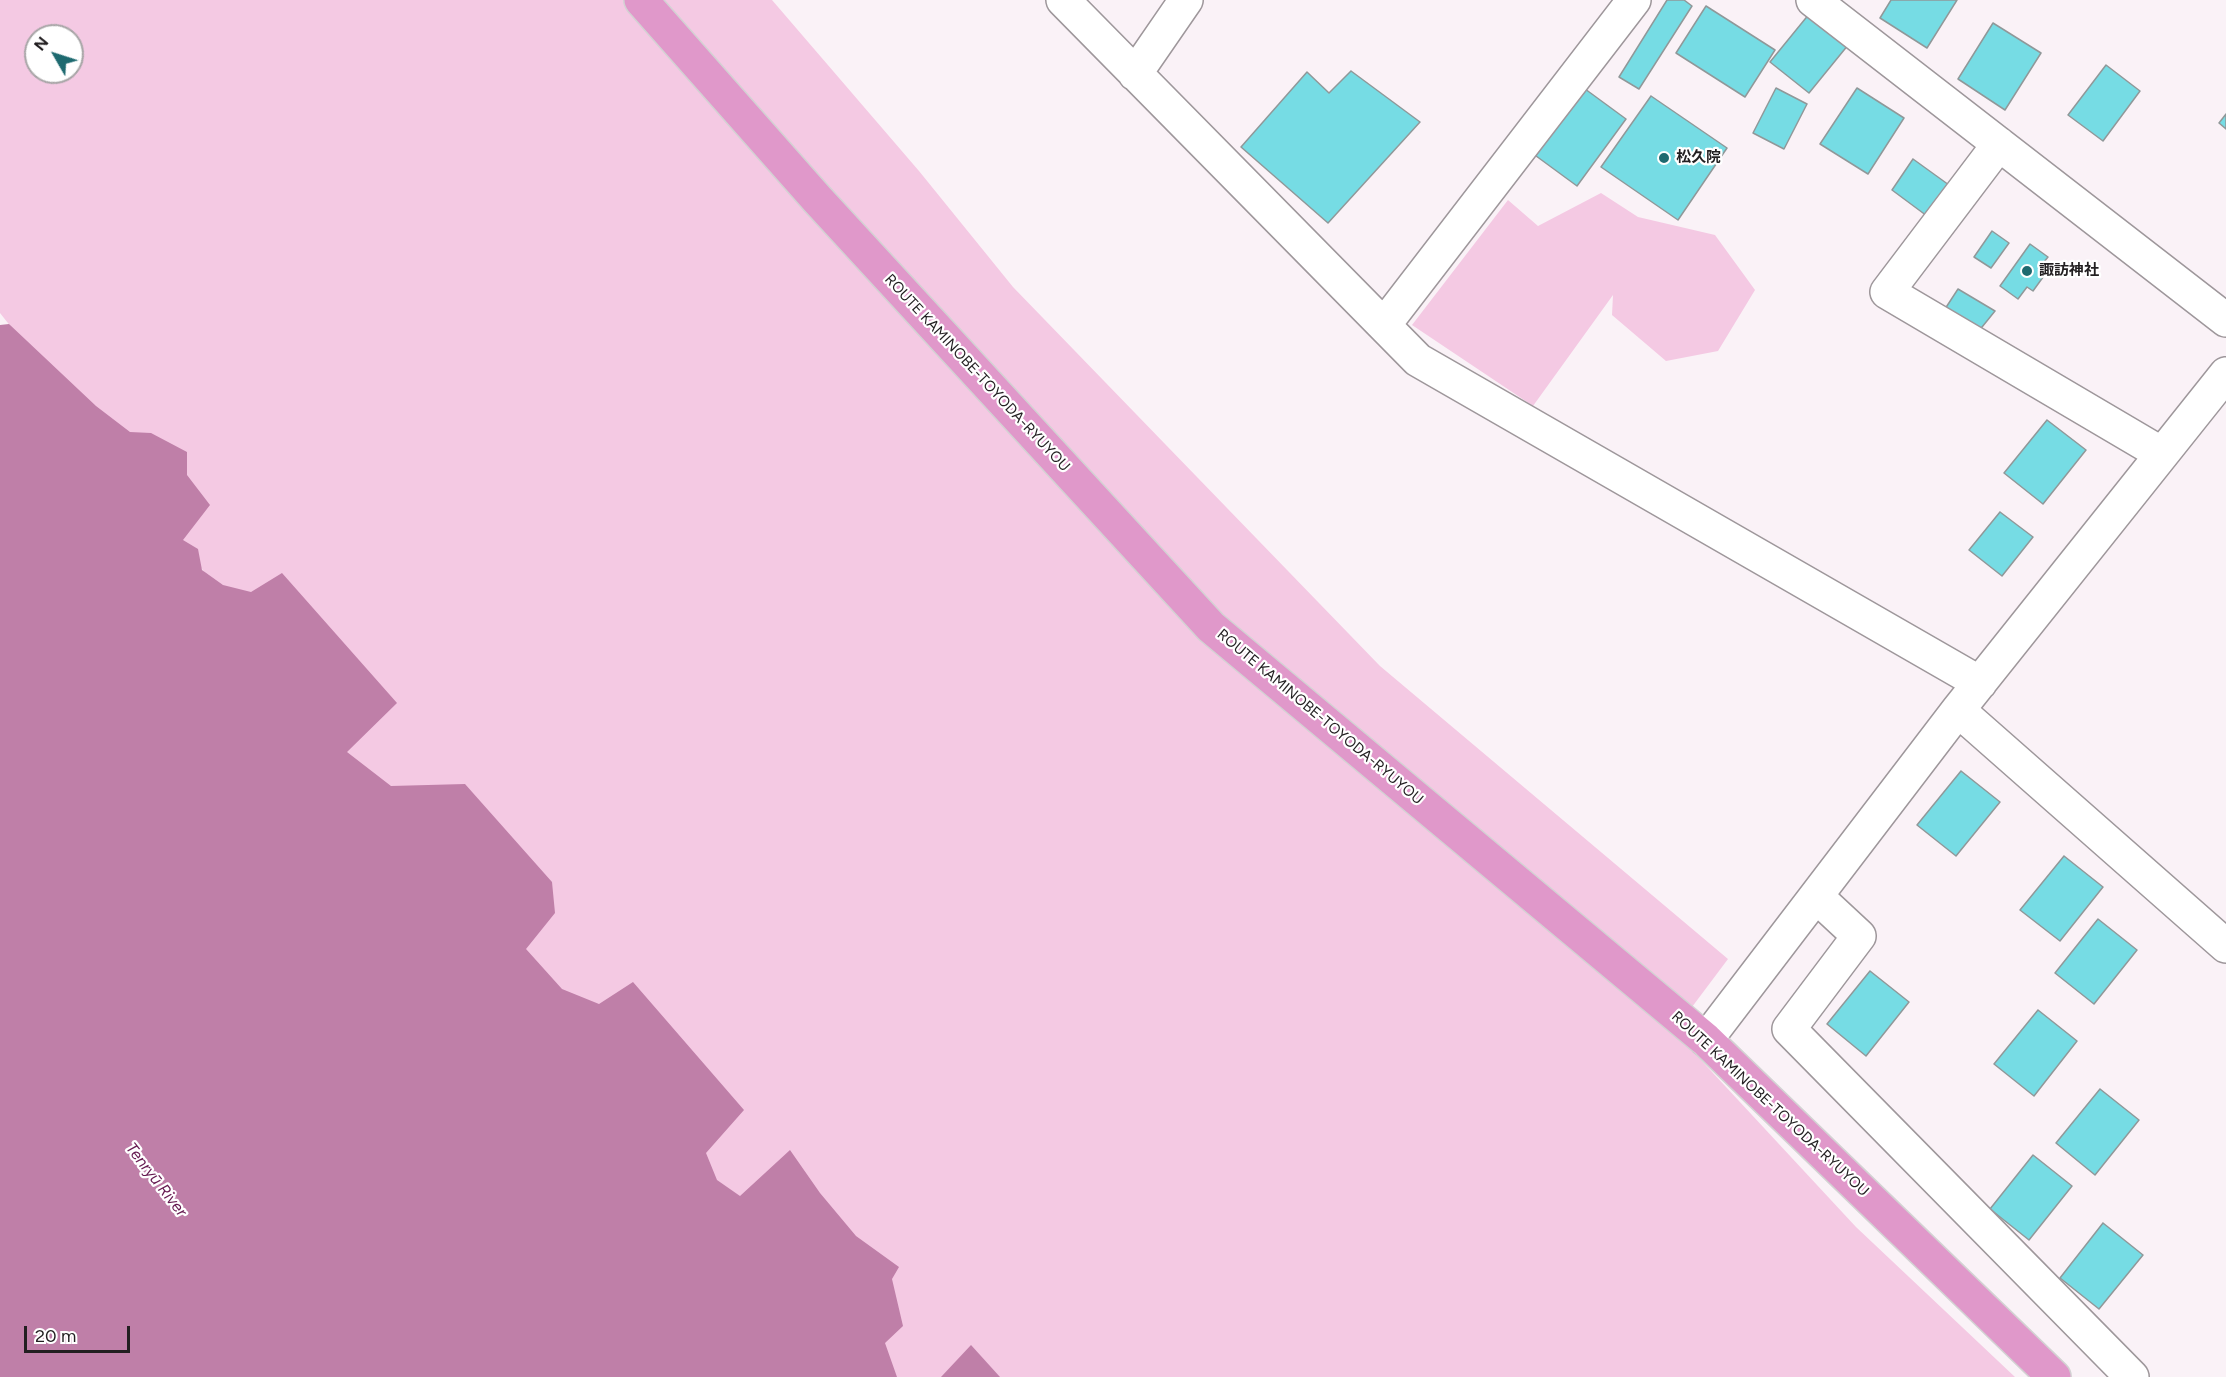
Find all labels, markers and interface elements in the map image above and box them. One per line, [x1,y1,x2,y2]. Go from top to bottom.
north arrow [24,24,84,84]
text: N [30,33,52,54]
place label: 松久院 [1676,149,1721,167]
marker: 松久院 [1657,151,1671,165]
place label: 諏訪神社 [2039,262,2099,280]
marker: 諏訪神社 [2020,264,2034,278]
street label: ROUTE KAMINOBE-TOYODA-RYUYOU [881,271,1073,475]
street label: ROUTE KAMINOBE-TOYODA-RYUYOU [1213,625,1427,809]
street label: ROUTE KAMINOBE-TOYODA-RYUYOU [1668,1008,1872,1200]
water label: Tenryū River [121,1139,191,1221]
scale bar [27,1314,134,1352]
text: 20 m [35,1325,76,1347]

